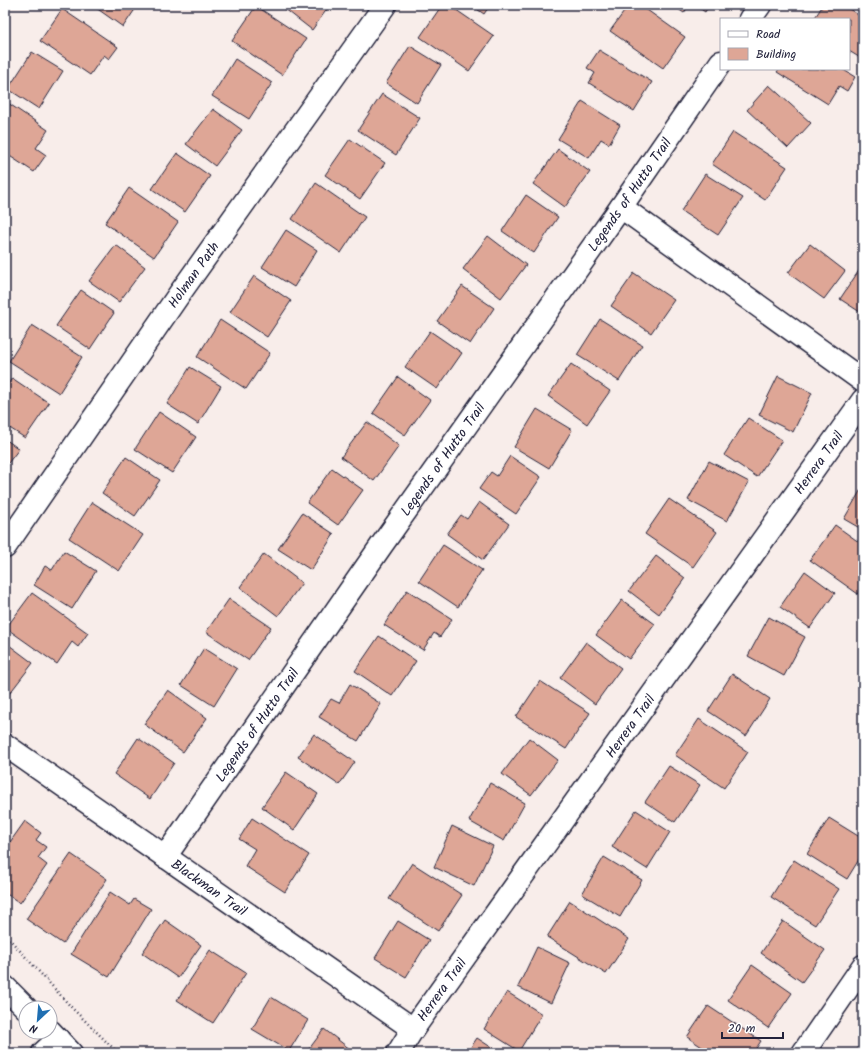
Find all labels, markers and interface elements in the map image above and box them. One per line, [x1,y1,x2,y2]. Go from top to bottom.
legend [720,18,850,70]
text: Road [756,25,781,44]
text: Building [756,45,796,64]
street label: Legends of Hutto Trail [583,133,678,257]
street label: Holman Path [163,237,225,313]
street label: Legends of Hutto Trail [395,398,491,521]
street label: Herrera Trail [789,426,850,499]
street label: Legends of Hutto Trail [210,663,305,787]
street label: Herrera Trail [600,690,661,763]
street label: Blackman Trail [166,854,252,923]
street label: Herrera Trail [412,953,473,1026]
north arrow [18,1000,58,1040]
scale bar [722,1014,783,1040]
text: N [27,1018,41,1038]
text: 20 m [728,1019,756,1038]

